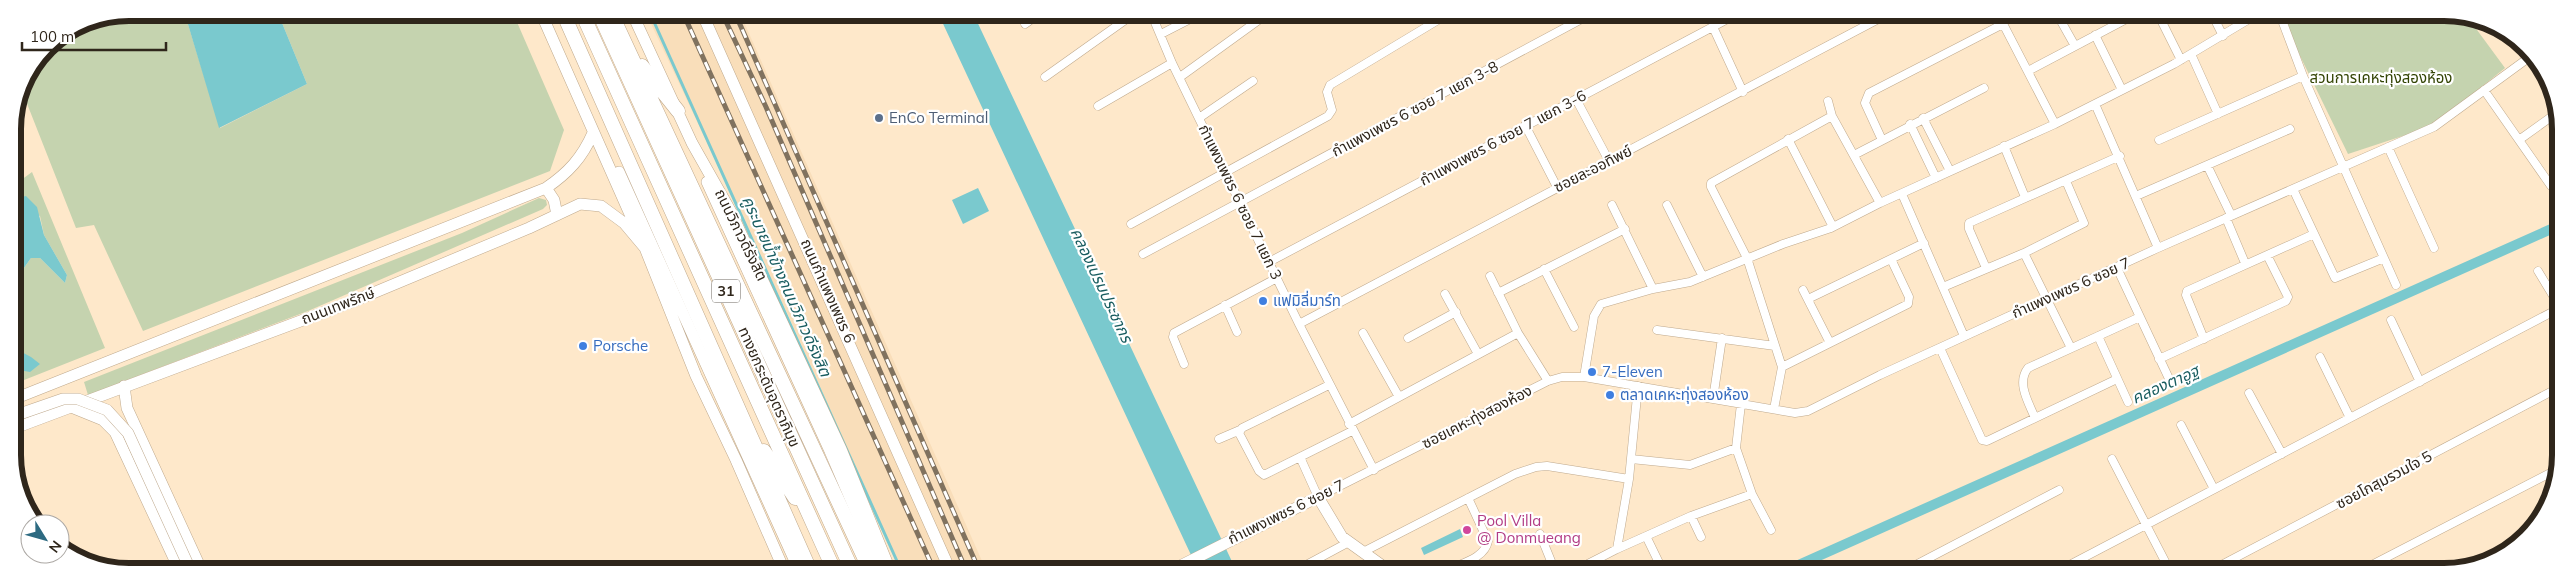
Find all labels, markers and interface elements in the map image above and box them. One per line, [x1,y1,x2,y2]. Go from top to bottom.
scale bar [22,20,166,52]
text: 100 m [30,27,74,46]
street label: กำแพงเพชร 6 ซอย 7 แยก 3-8 [1328,57,1501,161]
park label: สวนการเคหะทุ่งสองห้อง [2310,68,2452,87]
street label: กำแพงเพชร 6 ซอย 7 แยก 3-6 [1416,86,1589,190]
place label: EnCo Terminal [889,108,988,127]
marker: EnCo Terminal [873,112,885,124]
street label: กำแพงเพชร 6 ซอย 7 แยก 3 [1195,121,1286,283]
street label: ซอยละออทิพย์ [1551,141,1635,196]
street label: ถนนวิภาวดีรังสิต [711,186,772,284]
water label: คูระบายน้ำข้างถนนวิภาวดีรังสิต [737,192,837,381]
water label: คลองเปรมประชากร [1067,224,1138,347]
street label: ถนนกำแพงเพชร 6 [797,236,860,346]
street label: กำแพงเพชร 6 ซอย 7 [2009,253,2133,322]
road number: 31 [712,280,740,302]
street label: ถนนเทพรักษ์ [298,283,378,328]
place label: แฟมิลี่มาร์ท [1273,290,1341,310]
marker: แฟมิลี่มาร์ท [1257,295,1269,307]
street label: ทางยกระดับอุตราภิมุข [734,324,805,450]
place label: Porsche [593,336,648,355]
marker: Porsche [577,340,589,352]
water label: คลองตาอูฐ [2128,359,2204,409]
place label: 7-Eleven [1602,362,1663,381]
marker: 7-Eleven [1586,366,1598,378]
street label: ซอยเคหะทุ่งสองห้อง [1418,381,1535,453]
place label: ตลาดเคหะทุ่งสองห้อง [1620,385,1749,404]
marker: ตลาดเคหะทุ่งสองห้อง [1604,389,1616,401]
street label: ซอยโกสุมรวมใจ 5 [2333,446,2435,513]
street label: กำแพงเพชร 6 ซอย 7 [1224,475,1347,548]
place label: Pool Villa @ Donmueang [1477,511,1581,547]
north arrow [20,514,70,564]
marker: Pool Villa @ Donmueang [1461,524,1473,536]
text: N [45,537,66,556]

